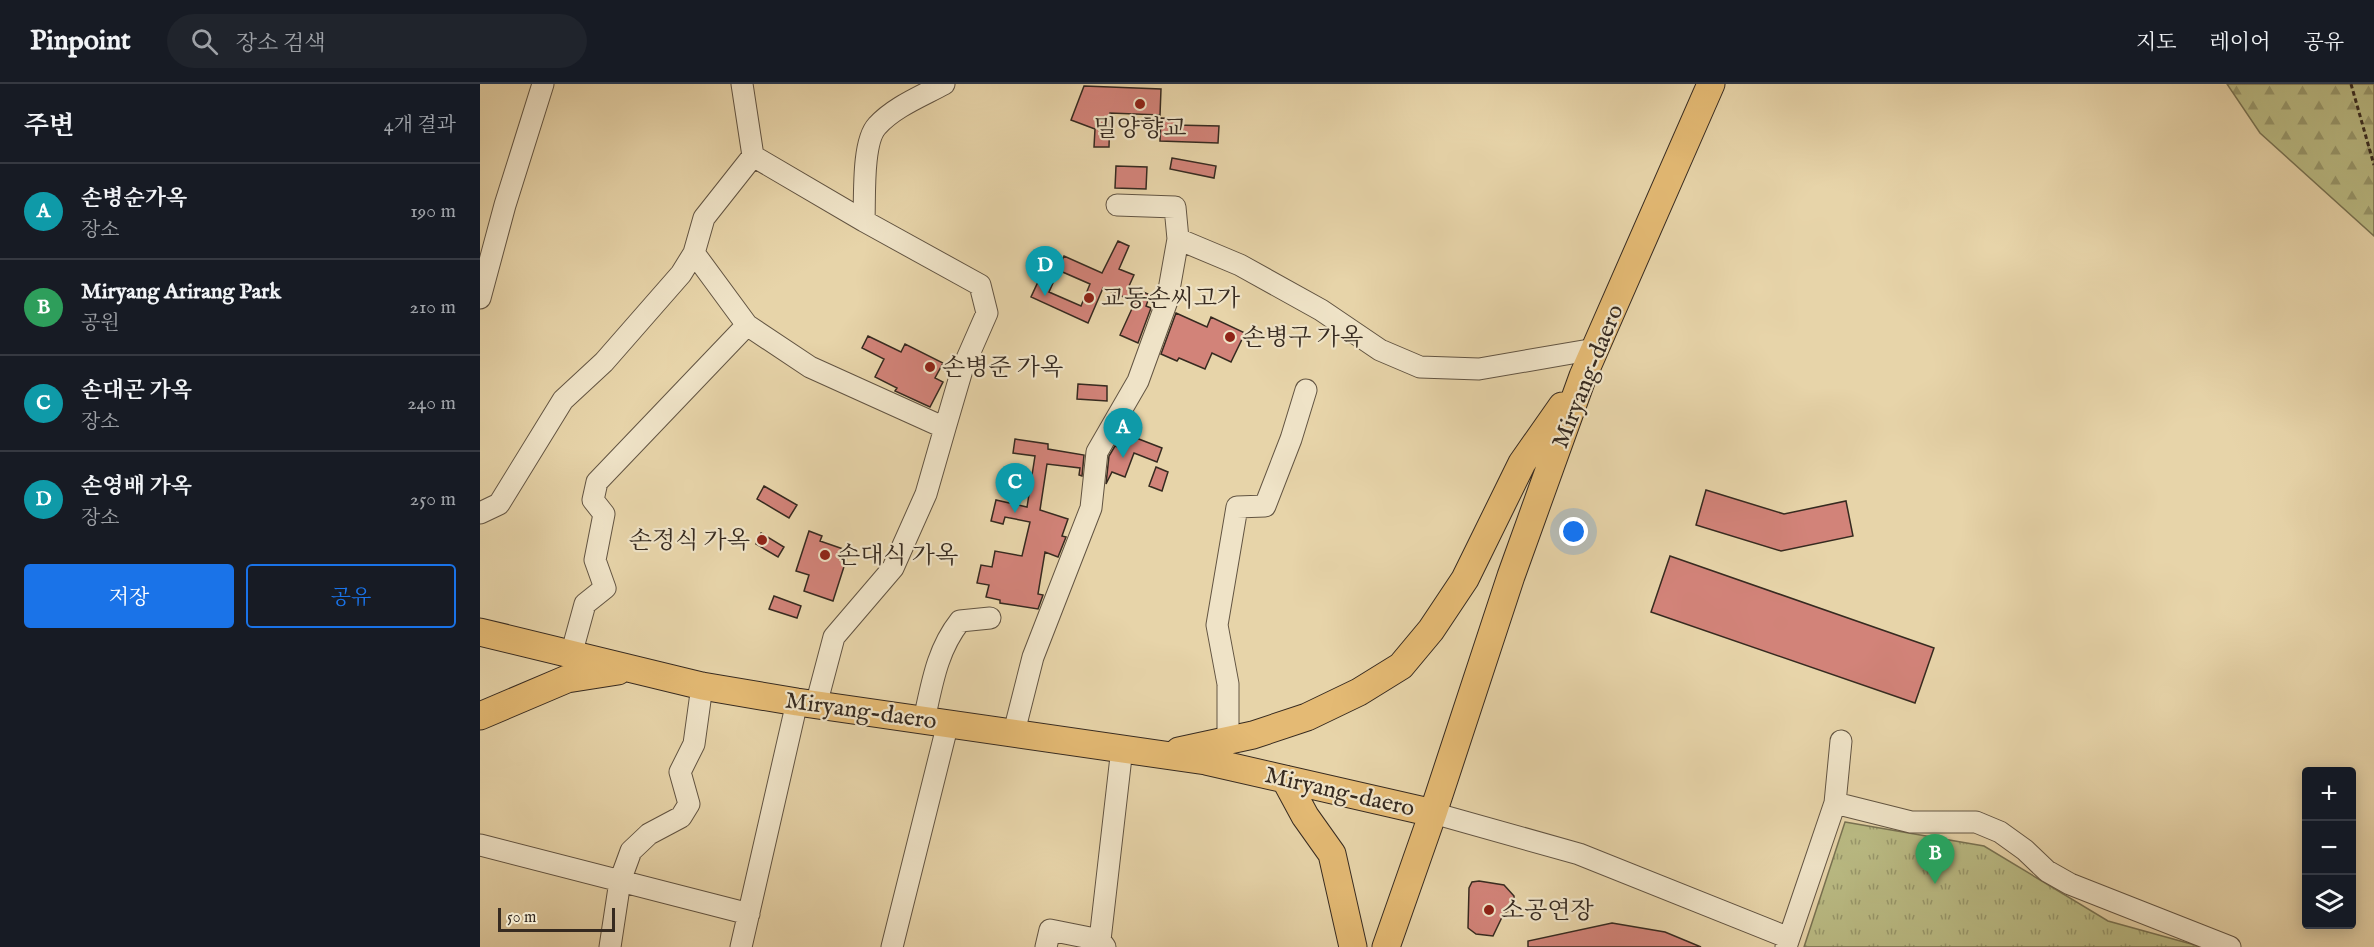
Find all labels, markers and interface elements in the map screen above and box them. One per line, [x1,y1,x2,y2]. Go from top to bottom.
search box [167,14,587,68]
text: Pinpoint [30,24,131,59]
icon: search [188,25,221,58]
text: 장소 검색 [236,30,326,58]
text: 지도 [2136,30,2177,57]
text: 레이어 [2210,30,2270,57]
text: 공유 [2303,30,2344,57]
marker: 밀양향교 [1133,97,1147,111]
text: 주변 [24,110,74,143]
text: 4개 결과 [384,113,456,138]
place label: 밀양향교 [1094,114,1186,145]
text: 손병순가옥 [81,185,187,213]
text: A [37,199,50,224]
text: 190 m [410,199,456,224]
text: 장소 [81,218,120,243]
pin: D [1026,246,1064,296]
text: Miryang Arirang Park [81,278,281,306]
place label: 교동손씨고가 [1101,284,1240,315]
marker: 교동손씨고가 [1082,291,1096,305]
text: B [37,295,50,320]
text: 210 m [410,295,456,320]
street label: Miryang-daero [1545,300,1631,453]
text: 공원 [81,311,120,336]
place label: 손병구 가옥 [1242,323,1363,354]
marker: 손병구 가옥 [1223,330,1237,344]
place label: 손병준 가옥 [942,353,1063,384]
marker: 손병준 가옥 [923,360,937,374]
text: 손대곤 가옥 [81,377,192,405]
text: C [36,391,51,416]
text: 240 m [407,391,456,416]
pin: A [1104,408,1142,458]
text: 장소 [81,410,120,435]
pin: C [996,464,1034,513]
text: 손영배 가옥 [81,473,192,501]
text: D [35,487,52,512]
text: 250 m [410,487,456,512]
text: 장소 [81,506,120,531]
your location [1559,517,1588,546]
place label: 손정식 가옥 [629,526,750,557]
marker: 손정식 가옥 [755,533,769,547]
place label: 손대식 가옥 [837,541,958,572]
marker: 손대식 가옥 [818,548,832,562]
button: 저장 [24,564,234,628]
button: 공유 [246,564,456,628]
street label: Miryang-daero [783,686,939,737]
street label: Miryang-daero [1262,760,1418,825]
map controls [2302,767,2356,929]
button: + [2302,767,2356,821]
button: − [2302,821,2356,875]
pin: B [1916,834,1954,884]
button: layers [2302,875,2356,929]
place label: 소공연장 [1501,896,1595,927]
marker: 소공연장 [1482,903,1496,917]
scale bar [498,905,615,932]
text: 50 m [507,908,536,928]

